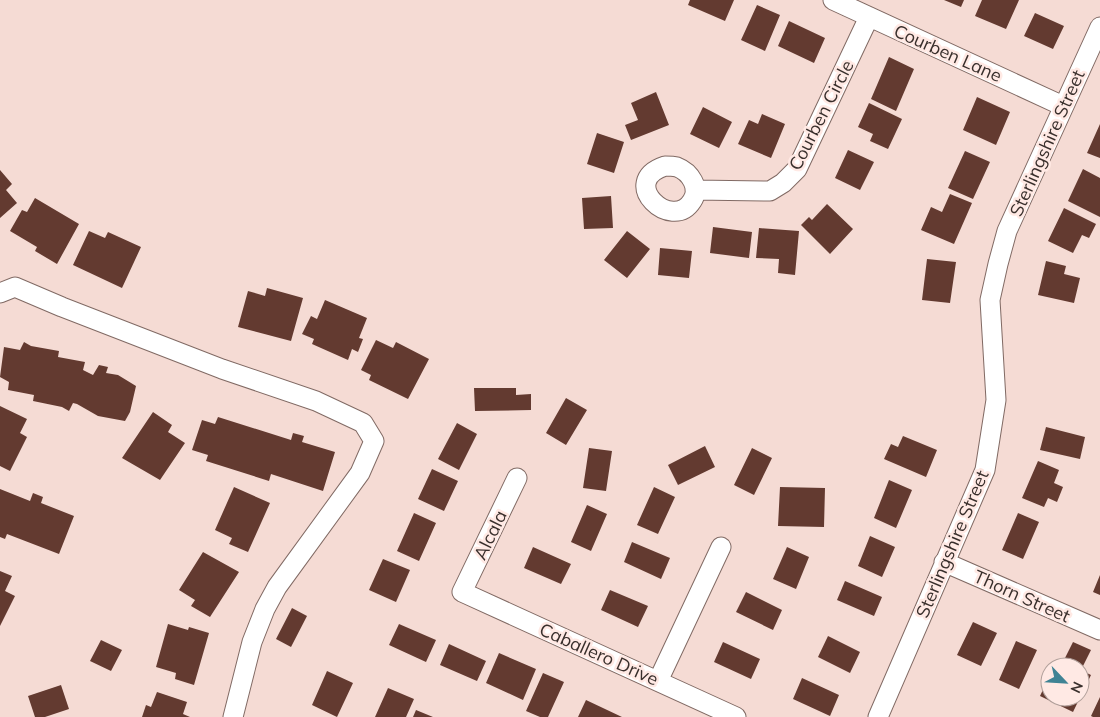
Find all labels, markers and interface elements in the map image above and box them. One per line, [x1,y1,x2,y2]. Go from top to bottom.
street label: Courben Lane [890,19,1006,87]
street label: Courben Circle [783,56,859,174]
street label: Sterlingshire Street [1004,66,1090,220]
street label: Sterlingshire Street [911,467,993,621]
street label: Alcala [468,506,512,564]
street label: Thorn Street [970,564,1074,628]
street label: Caballero Drive [536,618,662,690]
north arrow [1040,657,1090,707]
text: N [1066,679,1087,696]

